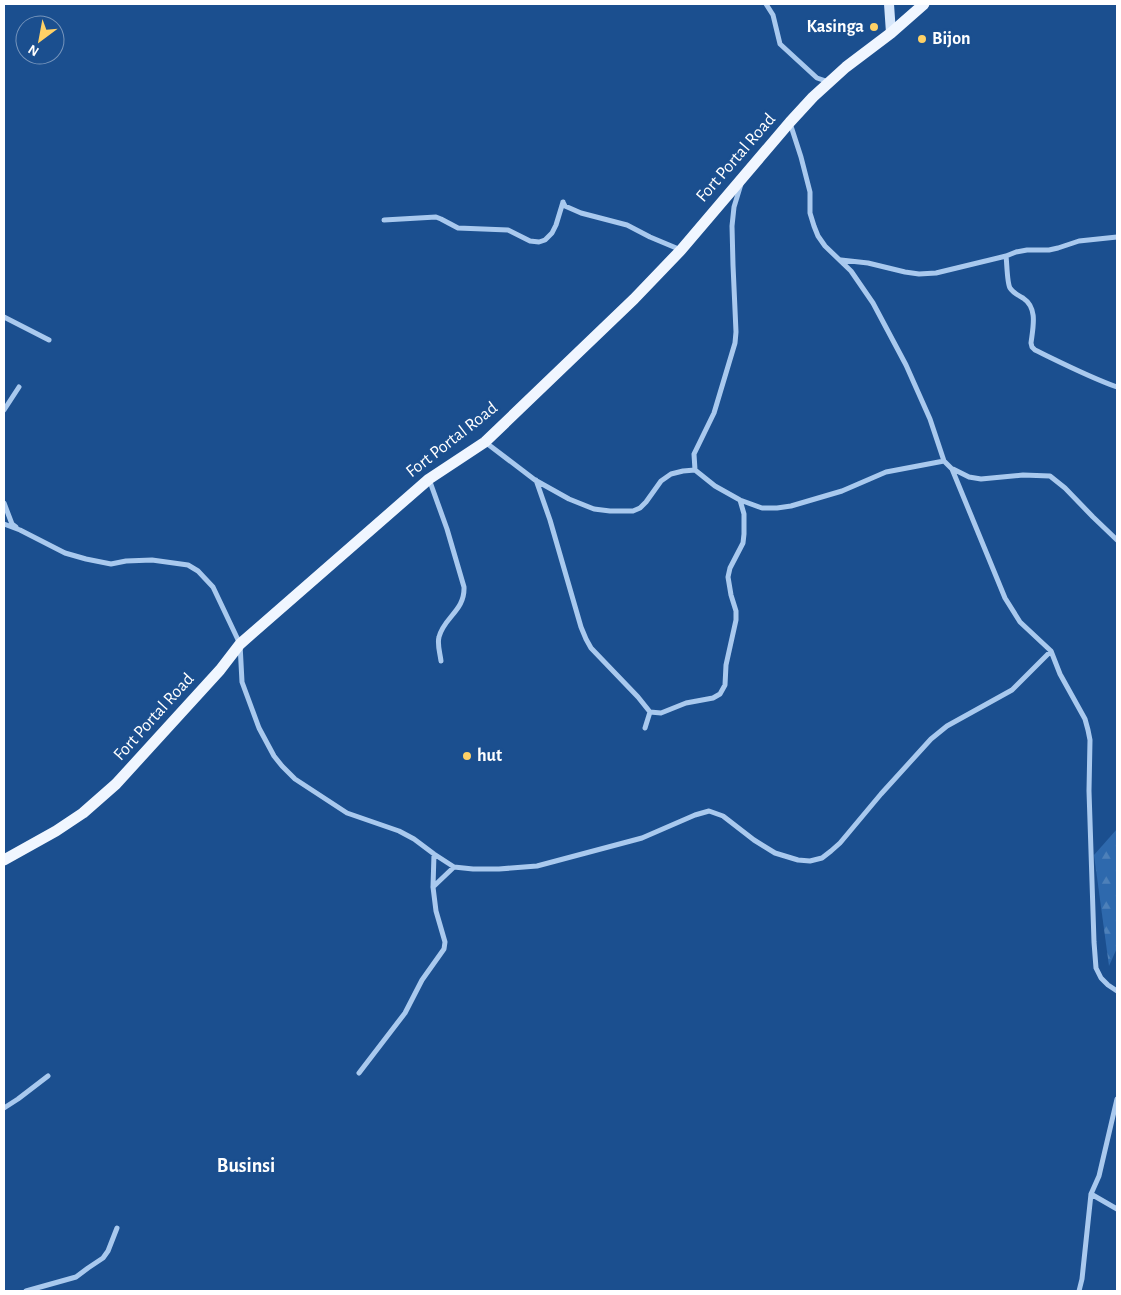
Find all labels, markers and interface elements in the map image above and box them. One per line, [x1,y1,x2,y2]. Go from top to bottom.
north arrow [15,15,65,65]
place label: Kasinga [806,18,864,36]
marker: Kasinga [868,21,880,33]
place label: Bijon [932,30,971,48]
marker: Bijon [916,33,928,45]
text: N [26,42,41,59]
street label: Fort Portal Road [693,110,779,206]
street label: Fort Portal Road [403,399,501,481]
street label: Fort Portal Road [110,670,198,764]
place label: hut [477,747,502,765]
marker: hut [461,750,473,762]
district label: Businsi [217,1156,275,1176]

